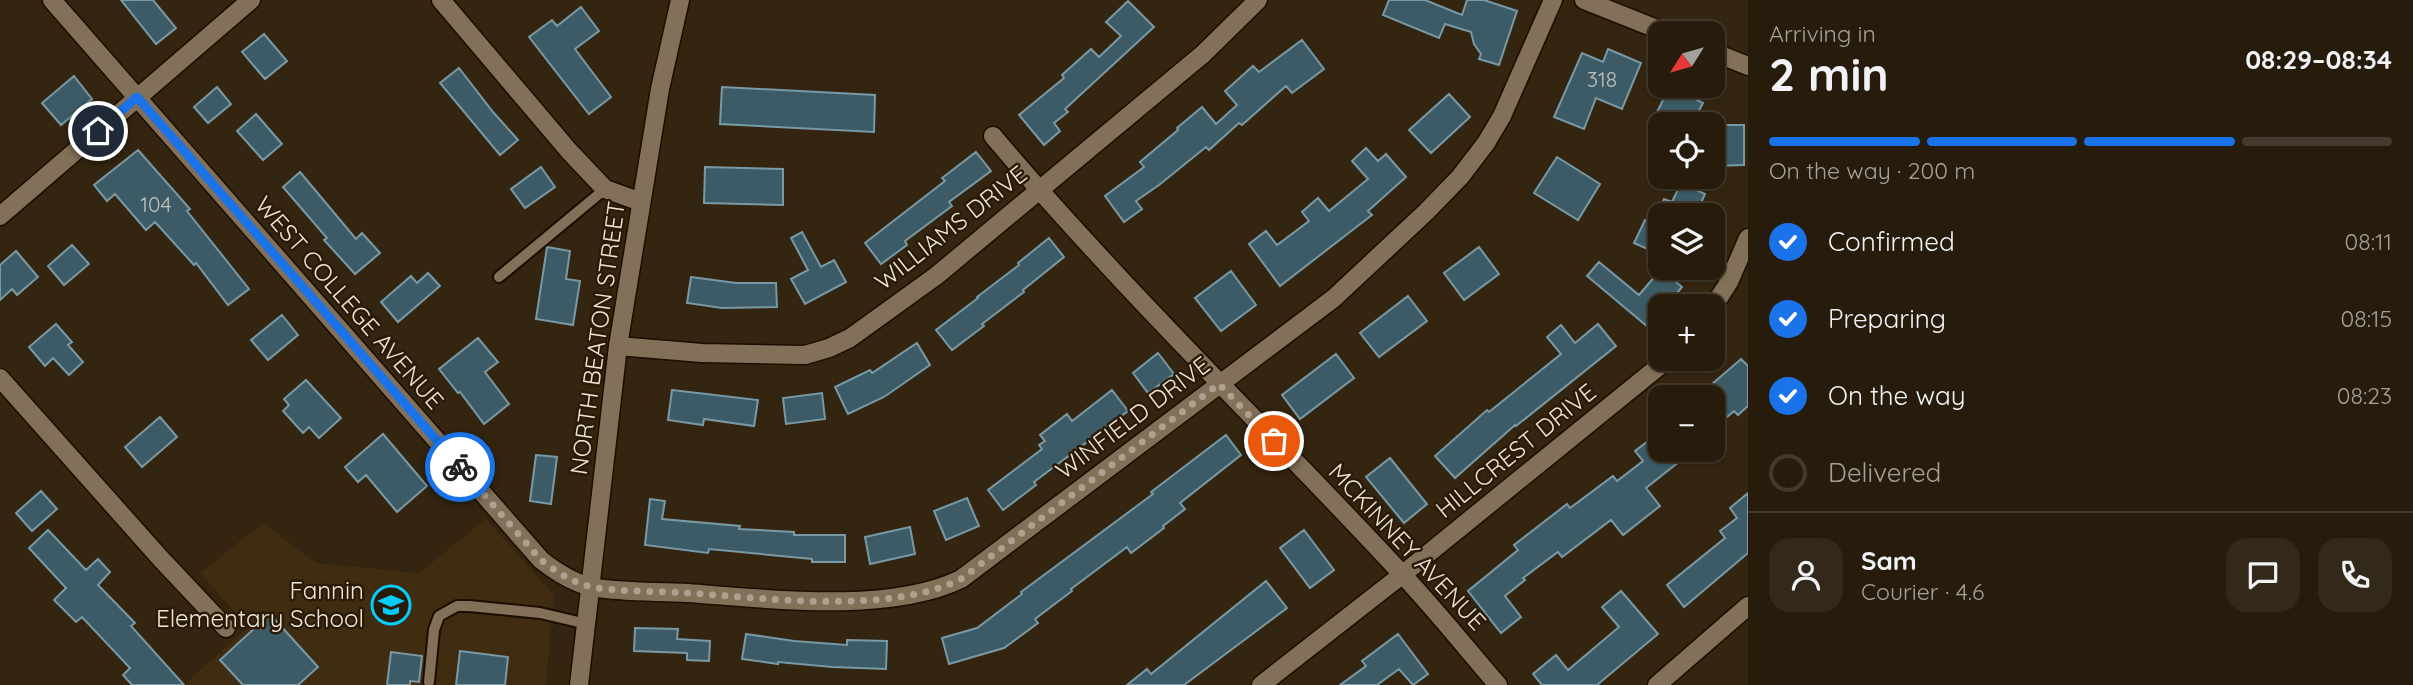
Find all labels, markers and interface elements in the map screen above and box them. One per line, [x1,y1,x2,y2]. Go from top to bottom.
text: Arriving in [1769,19,1876,48]
north arrow [1648,21,1726,98]
map controls [1648,21,1725,462]
text: 08:29–08:34 [2245,43,2392,76]
text: 2 min [1769,45,1889,103]
house number: 318 [1587,66,1617,92]
pin [68,101,128,161]
icon: home [79,112,117,150]
button: locate [1648,112,1725,189]
text: On the way · 200 m [1769,156,1975,185]
street label: WILLIAMS DRIVE [868,158,1033,296]
street label: WEST COLLEGE AVENUE [249,190,450,415]
house number: 104 [140,191,172,217]
street label: NORTH BEATON STREET [563,199,631,476]
button: layers [1648,203,1725,280]
icon: check [1769,223,1807,261]
text: Confirmed [1828,225,1955,258]
text: 08:11 [2345,227,2392,256]
button: + [1648,294,1725,371]
icon: check [1769,300,1807,338]
text: Preparing [1828,302,1946,335]
text: 08:15 [2341,304,2392,333]
street label: WINFIELD DRIVE [1049,349,1215,485]
street label: HILLCREST DRIVE [1429,376,1602,524]
icon: check [1769,377,1807,415]
text: On the way [1828,379,1966,412]
text: 08:23 [2337,381,2392,410]
button: − [1648,385,1725,462]
pin [1244,411,1304,471]
icon: bag [1255,422,1293,460]
courier [425,432,495,502]
icon: bike [441,448,479,486]
text: Delivered [1828,456,1941,489]
street label: MCKINNEY AVENUE [1323,457,1493,636]
button: person [1769,538,1843,612]
button: chat [2226,538,2300,612]
button: phone [2318,538,2392,612]
text: Sam [1861,544,1917,577]
place label: Fannin Elementary School [156,575,364,633]
text: Courier · 4.6 [1861,577,1984,606]
school or university icon: Fannin Elementary School [370,584,412,626]

